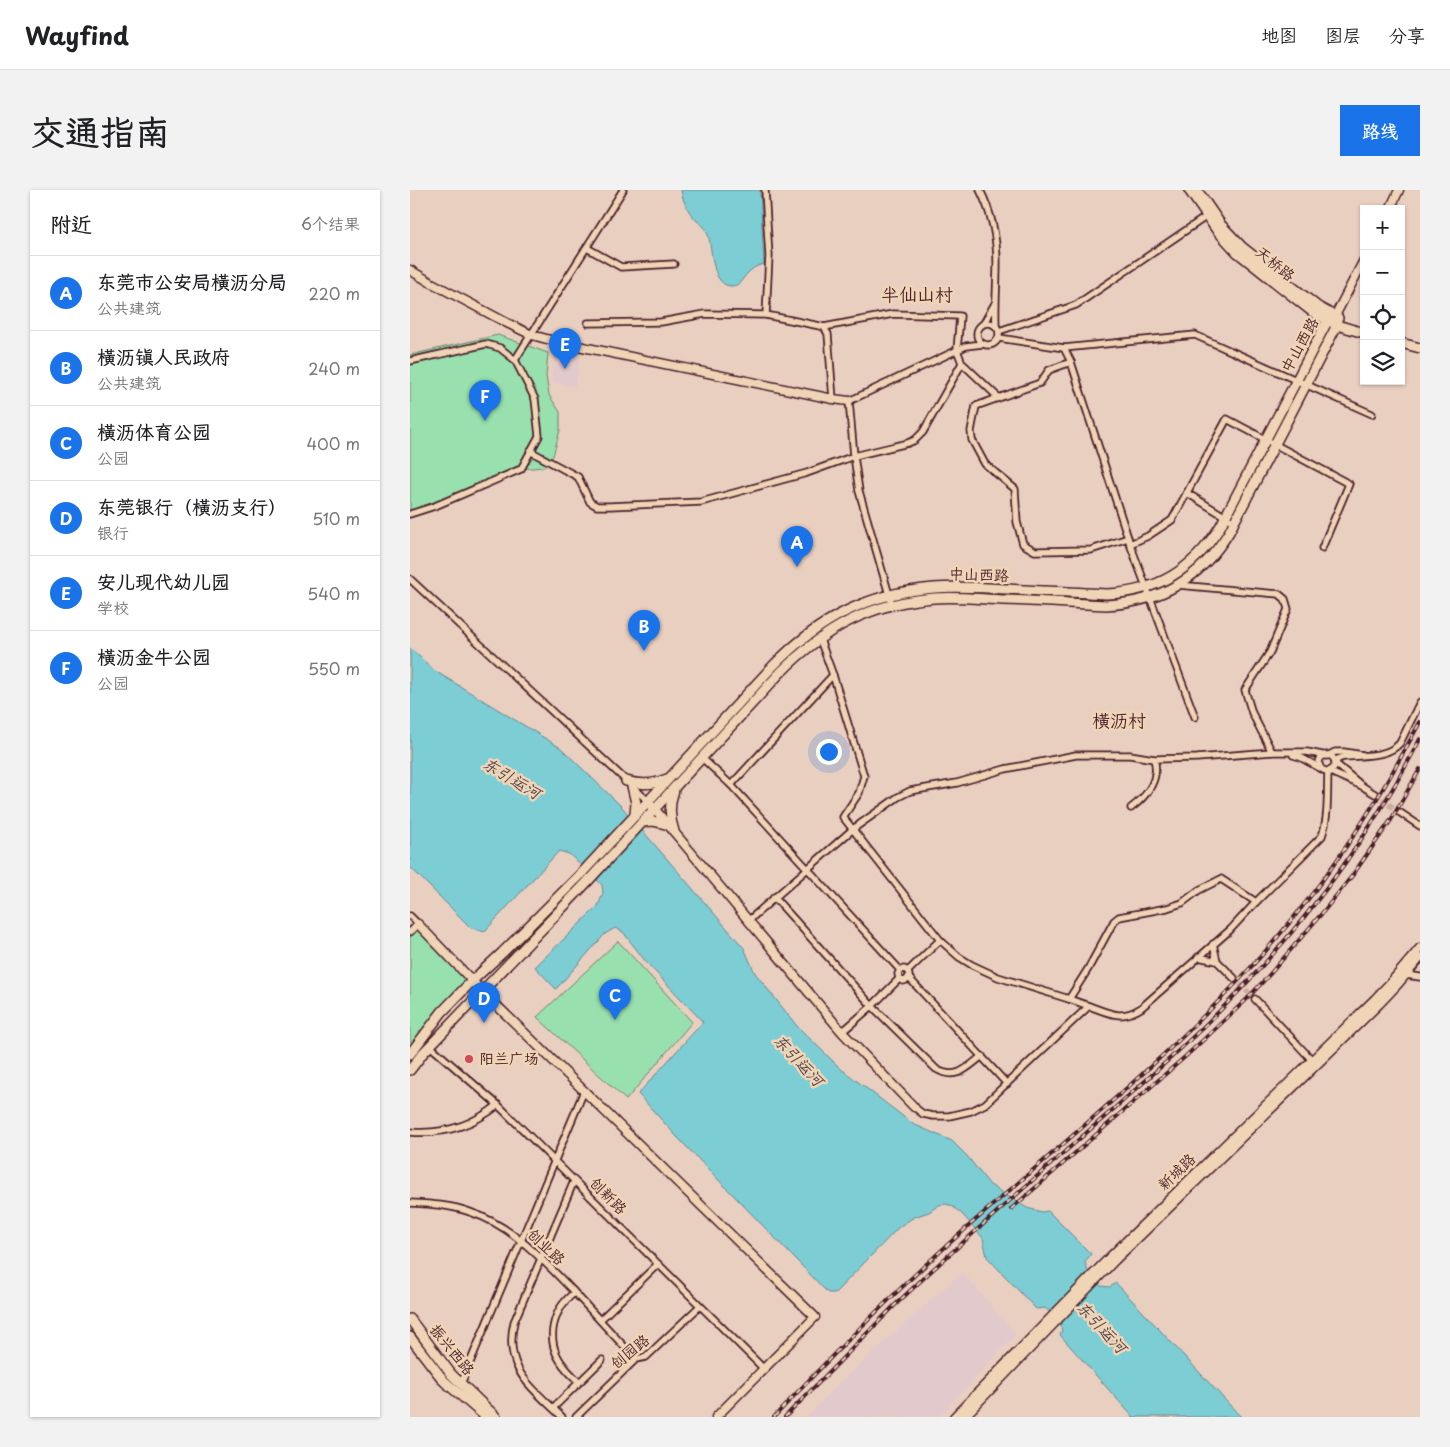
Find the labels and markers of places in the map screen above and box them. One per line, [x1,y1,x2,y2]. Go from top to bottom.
pin: E [549,328,581,369]
pin: F [469,380,501,421]
pin: A [781,526,813,567]
pin: B [628,610,660,651]
pin: C [599,979,631,1020]
pin: D [468,982,500,1023]
place label: 阳兰广场 [479,1046,539,1069]
marker: 阳兰广场 [463,1053,475,1065]

